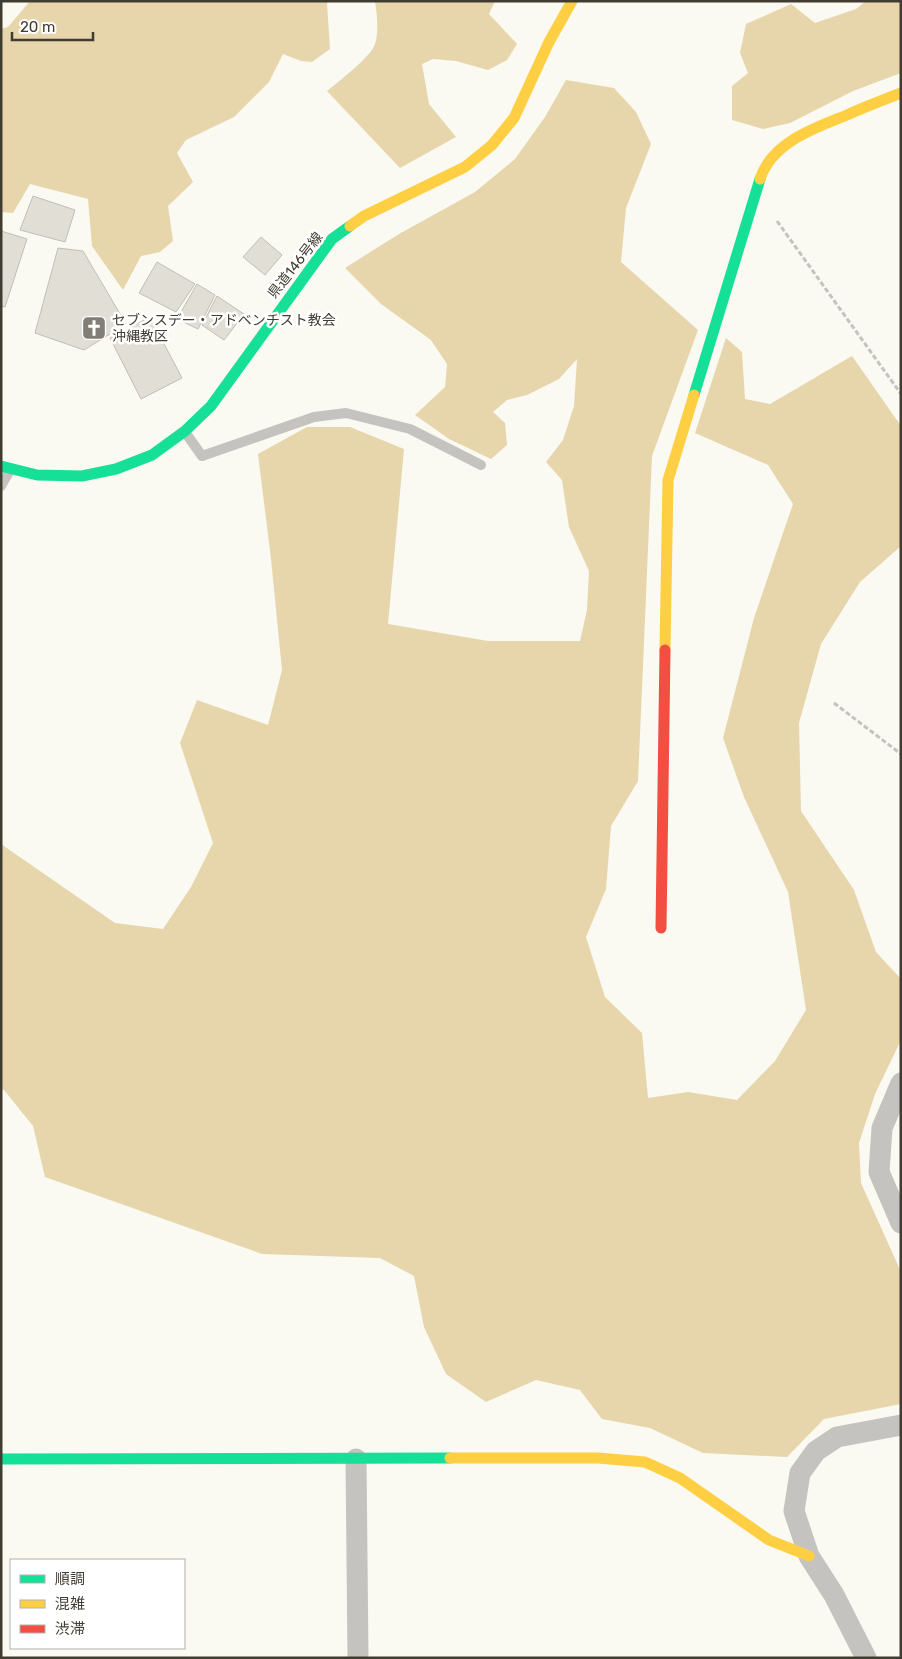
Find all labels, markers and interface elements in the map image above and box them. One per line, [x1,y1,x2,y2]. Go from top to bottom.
scale bar [12,10,94,42]
text: 20 m [20,18,55,36]
street label: 県道146号線 [264,229,326,302]
place label: セブンスデー・アドベンチスト教会 沖縄教区 [112,312,336,345]
church icon: セブンスデー・アドベンチスト教会 沖縄教区 [81,315,107,341]
legend [10,1559,185,1649]
text: 順調 [55,1570,85,1588]
text: 混雑 [55,1595,85,1613]
text: 渋滞 [55,1620,85,1638]

